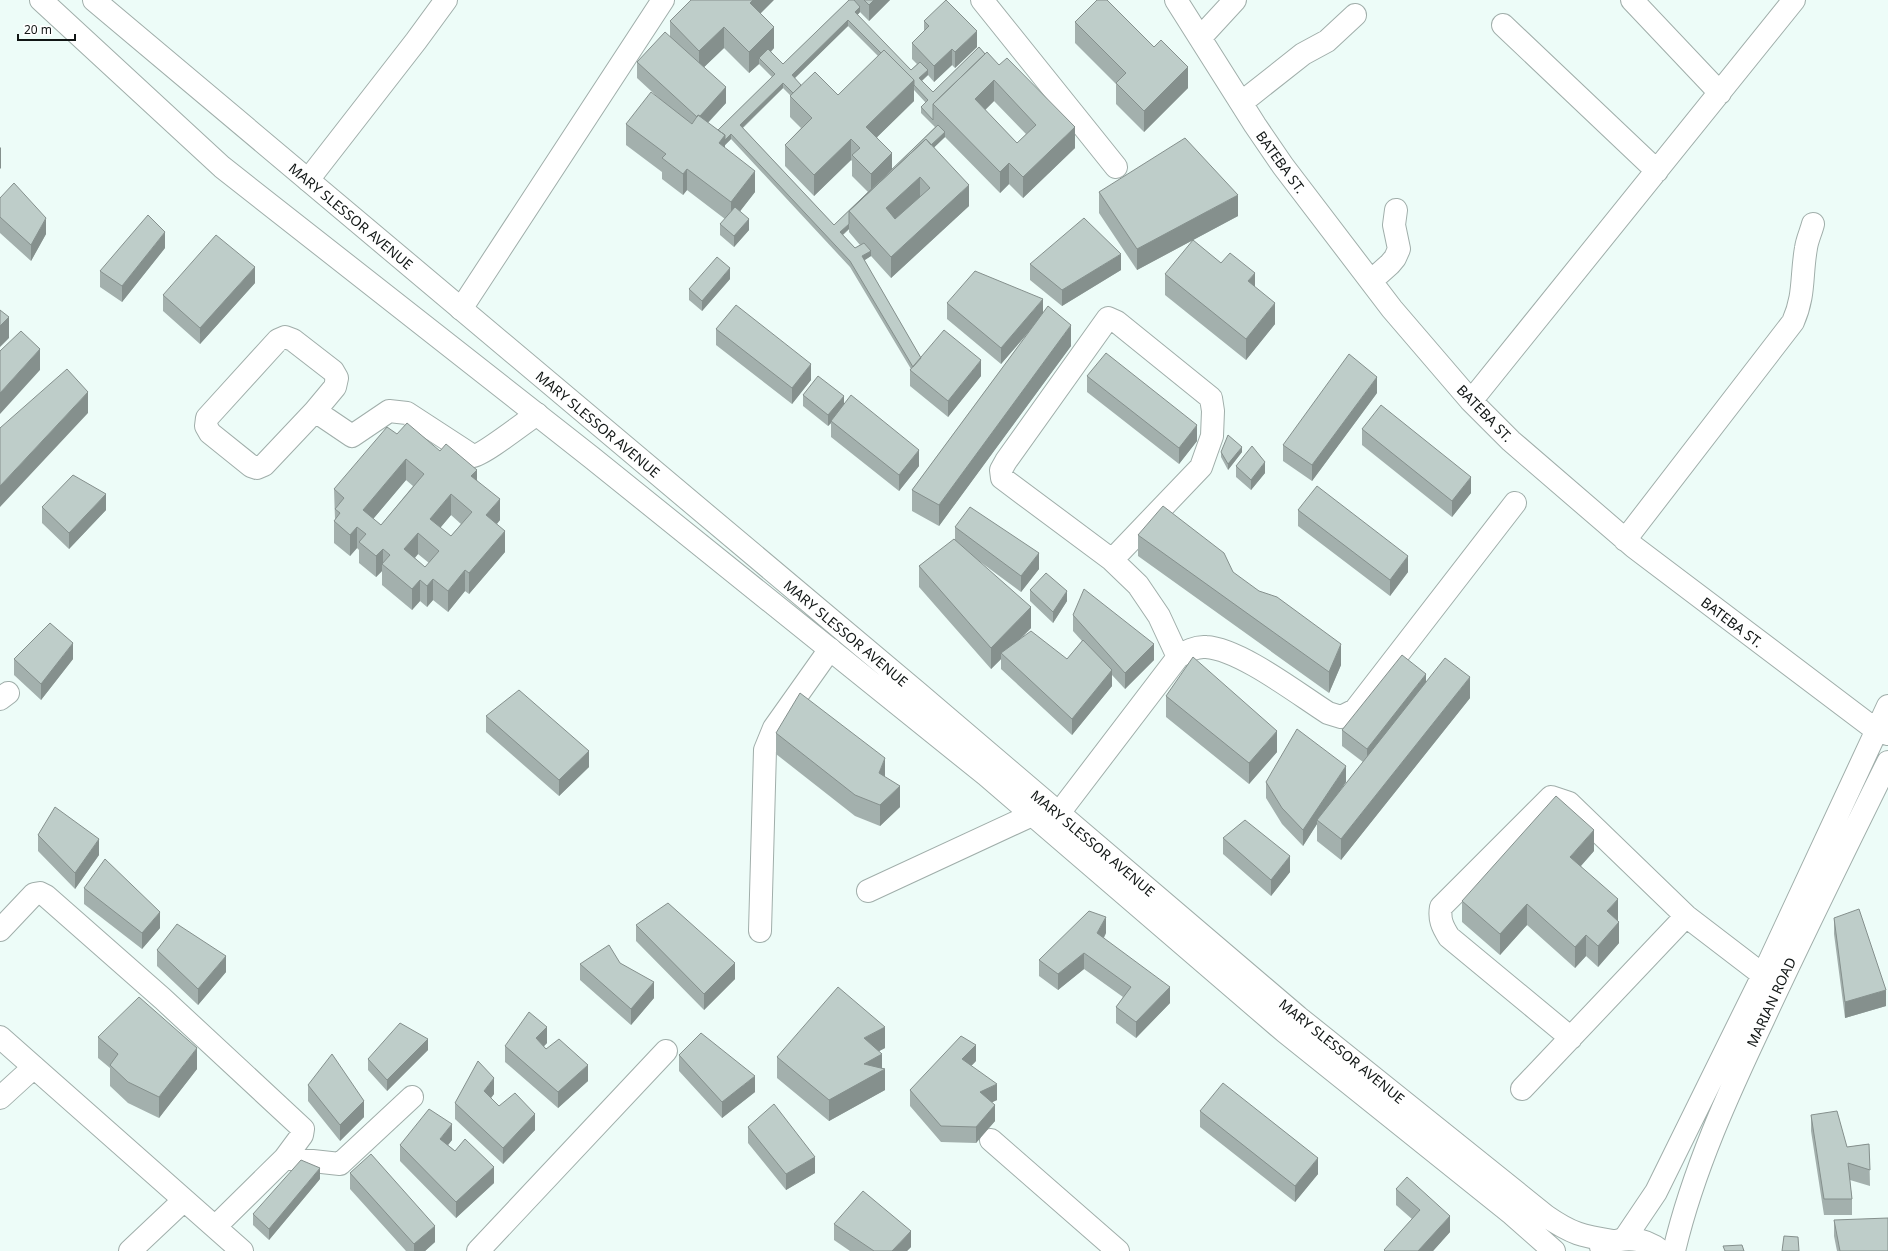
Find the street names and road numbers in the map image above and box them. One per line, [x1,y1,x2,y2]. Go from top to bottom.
street label: BATEBA ST. [1252,127,1310,197]
street label: MARY SLESSOR AVENUE [285,158,417,274]
street label: MARY SLESSOR AVENUE [532,366,664,482]
street label: BATEBA ST. [1453,380,1517,446]
street label: MARY SLESSOR AVENUE [780,575,912,691]
street label: BATEBA ST. [1697,593,1767,651]
street label: MARY SLESSOR AVENUE [1027,785,1159,901]
street label: MARIAN ROAD [1742,954,1800,1050]
street label: MARY SLESSOR AVENUE [1275,994,1409,1108]

